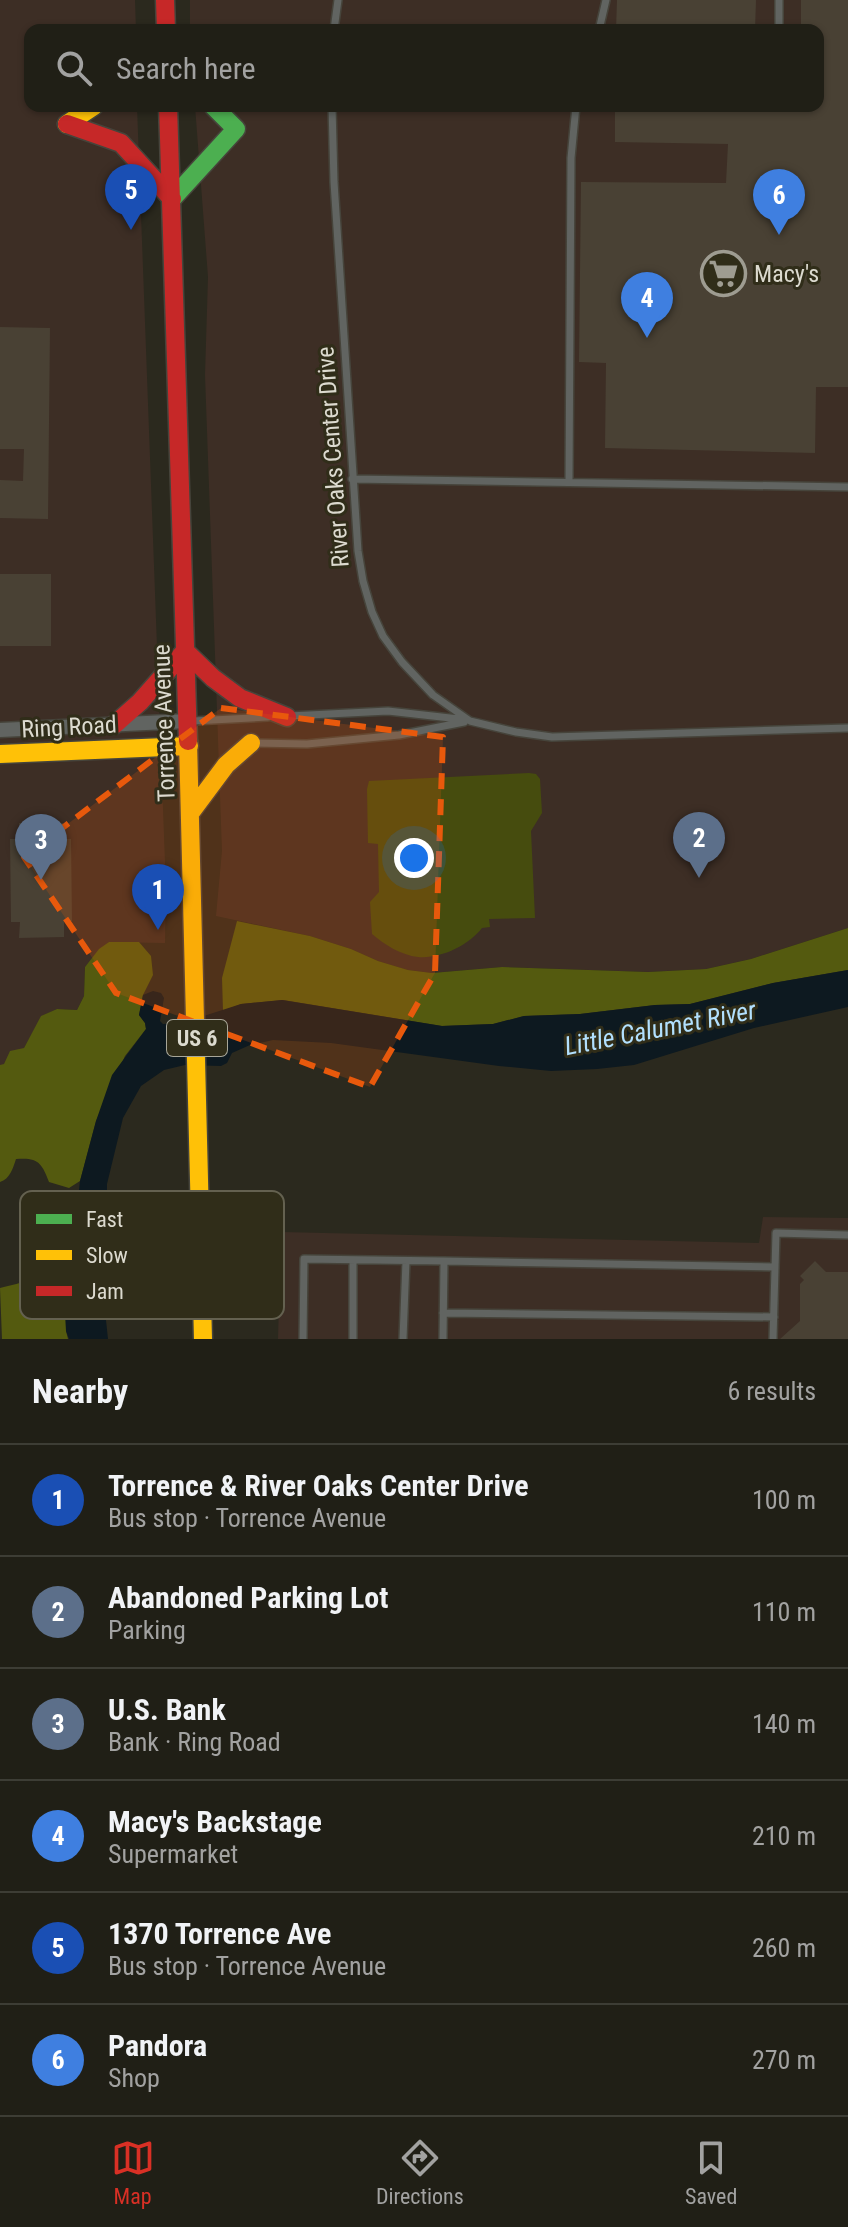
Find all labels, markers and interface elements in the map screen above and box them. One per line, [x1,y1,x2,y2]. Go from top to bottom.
search box [24,24,824,112]
icon: search [52,46,96,90]
text: Search here [116,51,256,86]
pin: 5 [105,164,157,230]
pin: 6 [753,169,805,235]
supermarket icon: Macy's [699,250,747,298]
place label: Macy's [754,260,819,288]
pin: 4 [621,272,673,338]
street label: River Oaks Center Drive [311,346,355,568]
street label: Torrence Avenue [147,644,181,802]
street label: Ring Road [21,711,117,743]
pin: 2 [673,812,725,878]
pin: 3 [15,814,67,880]
your location [394,838,434,878]
pin: 1 [132,864,184,930]
water label: Little Calumet River [562,995,759,1061]
road number: US 6 [167,1020,227,1056]
legend [20,1191,284,1319]
text: Fast [86,1207,123,1232]
text: Slow [86,1243,128,1268]
text: Jam [86,1279,124,1304]
text: Nearby [32,1371,128,1411]
text: 6 results [727,1376,816,1406]
text: Torrence & River Oaks Center Drive [108,1468,529,1503]
text: 1 [51,1485,65,1515]
text: 100 m [752,1485,816,1515]
text: Bus stop · Torrence Avenue [108,1503,386,1533]
text: Abandoned Parking Lot [108,1580,389,1615]
text: 2 [51,1597,65,1627]
text: 110 m [752,1597,816,1627]
text: Parking [108,1615,186,1645]
text: U.S. Bank [108,1692,226,1727]
text: 3 [51,1709,65,1739]
text: 140 m [752,1709,816,1739]
text: Bank · Ring Road [108,1727,281,1757]
text: Macy's Backstage [108,1804,322,1839]
text: 4 [51,1821,65,1851]
text: 210 m [752,1821,816,1851]
text: Supermarket [108,1839,238,1869]
text: 1370 Torrence Ave [108,1916,331,1951]
text: 5 [51,1933,65,1963]
text: 260 m [752,1933,816,1963]
text: Bus stop · Torrence Avenue [108,1951,386,1981]
text: Pandora [108,2028,207,2063]
text: 6 [51,2045,65,2075]
text: 270 m [752,2045,816,2075]
text: Shop [108,2063,160,2093]
tab: Map [111,2136,155,2209]
tab: Directions [376,2136,464,2209]
tab: Saved [685,2136,737,2209]

